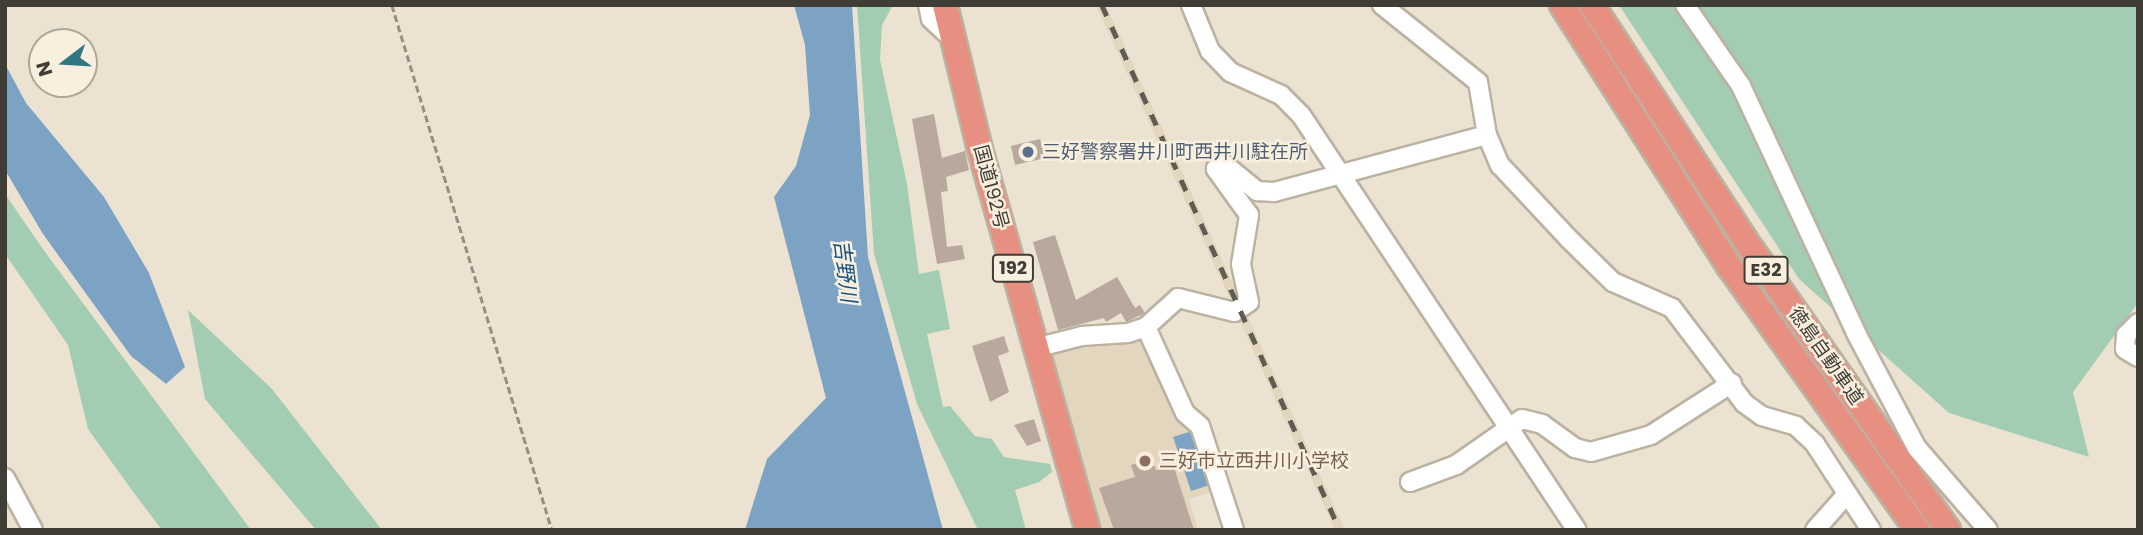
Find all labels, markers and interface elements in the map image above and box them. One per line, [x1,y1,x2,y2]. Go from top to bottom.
north arrow [28,28,98,98]
text: N [29,58,59,79]
place label: 三好警察署井川町西井川駐在所 [1042,141,1308,163]
street label: 国道192号 [969,143,1013,231]
marker: 三好警察署井川町西井川駐在所 [1020,144,1036,160]
water label: 吉野川 [829,238,861,304]
road number: 192 [990,254,1036,282]
road number: E32 [1743,256,1789,284]
street label: 徳島自動車道 [1784,303,1868,409]
place label: 三好市立西井川小学校 [1159,450,1349,472]
marker: 三好市立西井川小学校 [1137,453,1153,469]

